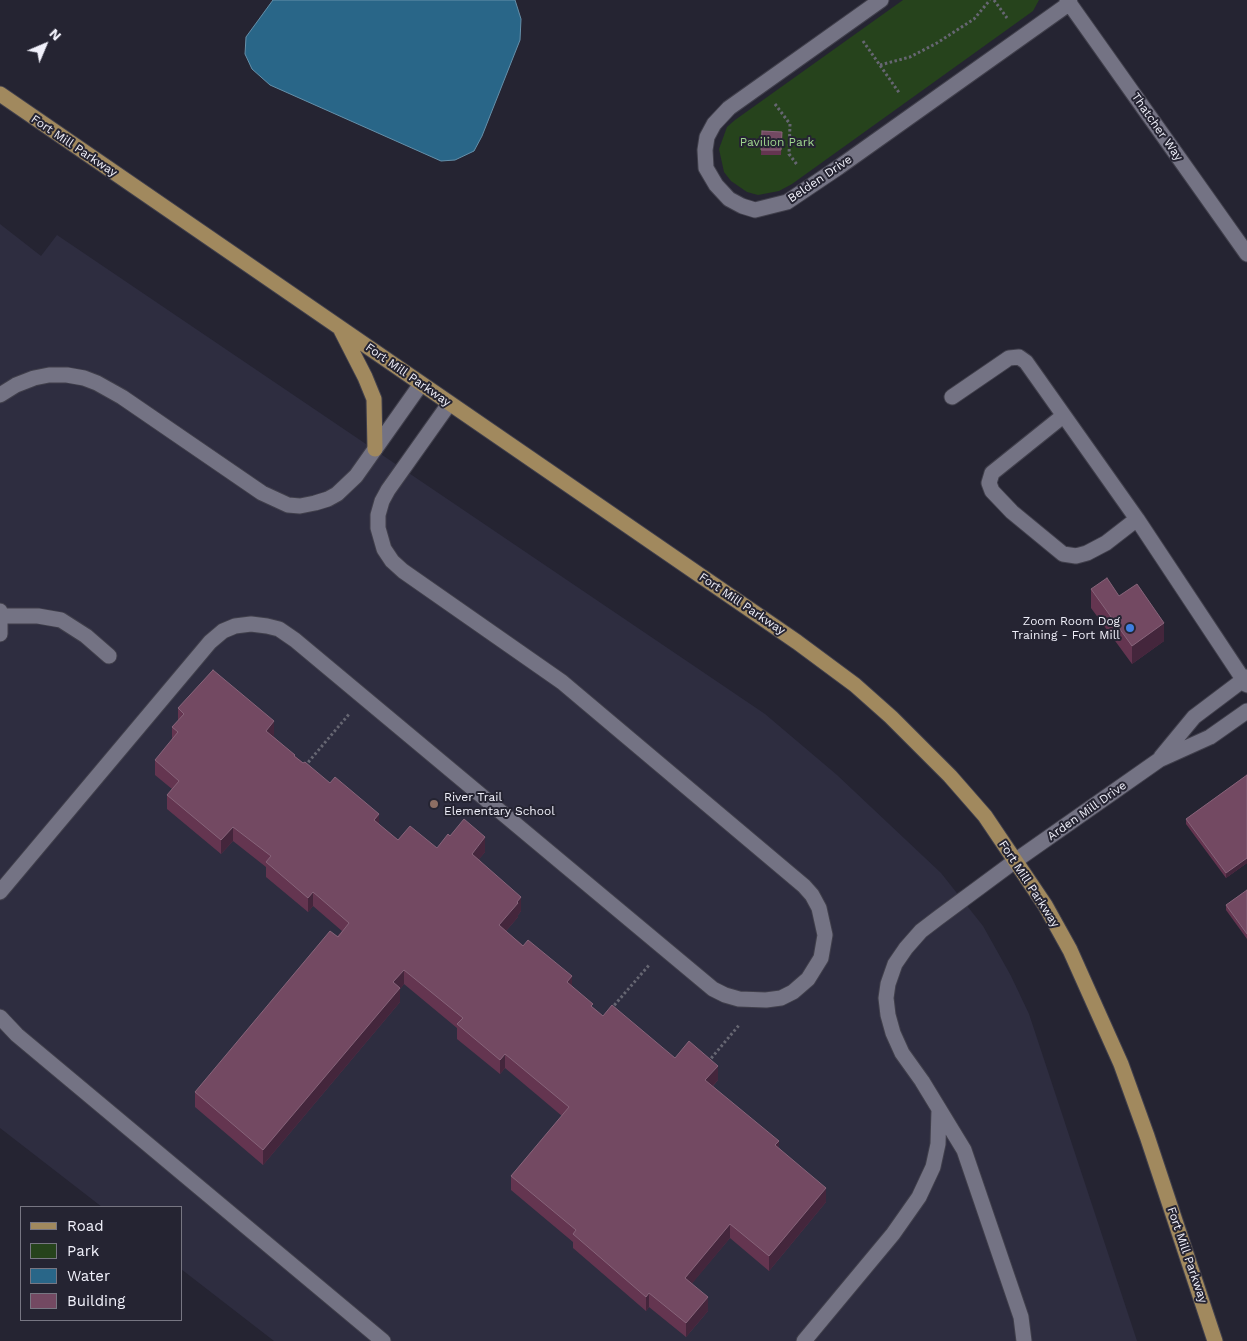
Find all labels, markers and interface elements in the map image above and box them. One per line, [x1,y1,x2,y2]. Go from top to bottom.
north arrow [20,20,70,70]
text: N [46,25,65,44]
street label: Thatcher Way [1128,90,1186,164]
street label: Fort Mill Parkway [28,112,120,180]
park label: Pavilion Park [740,135,814,149]
street label: Belden Drive [785,152,855,206]
street label: Fort Mill Parkway [363,340,453,410]
street label: Fort Mill Parkway [696,570,788,638]
place label: Zoom Room Dog Training - Fort Mill [1012,614,1120,642]
marker: Zoom Room Dog Training - Fort Mill [1124,622,1136,634]
street label: Arden Mill Drive [1045,778,1129,844]
place label: River Trail Elementary School [444,790,555,818]
marker: River Trail Elementary School [428,798,440,810]
street label: Fort Mill Parkway [996,838,1062,930]
street label: Fort Mill Parkway [1164,1205,1210,1305]
legend [20,1206,182,1321]
text: Road [67,1217,104,1235]
text: Park [67,1242,99,1260]
text: Water [67,1267,110,1285]
text: Building [67,1292,125,1310]

